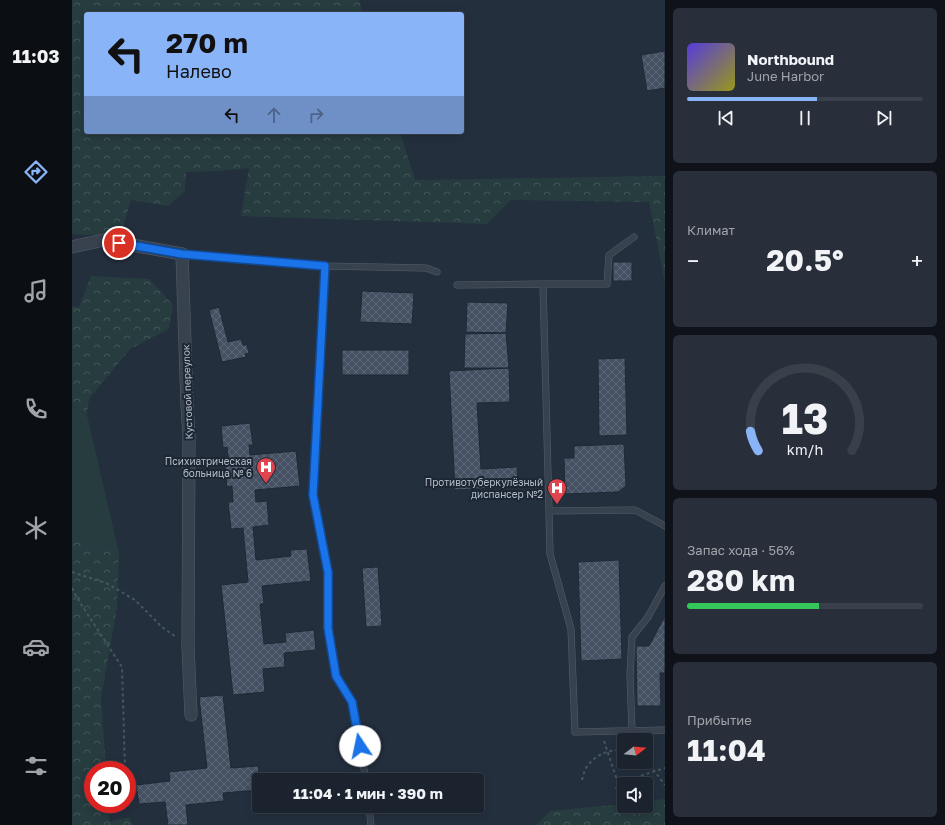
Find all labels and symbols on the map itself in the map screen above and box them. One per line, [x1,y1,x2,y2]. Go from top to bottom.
pin [102,226,136,260]
street label: Кустовой переулок [179,344,195,440]
place label: Психиатрическая больница № 6 [165,455,252,479]
hospital icon: Психиатрическая больница № 6 [255,456,277,484]
place label: Противотуберкулёзный диспансер №2 [425,476,543,500]
hospital icon: Противотуберкулёзный диспансер №2 [546,477,568,505]
position arrow [339,725,381,767]
north arrow [617,733,653,769]
speed limit sign: 20 [84,761,136,813]

